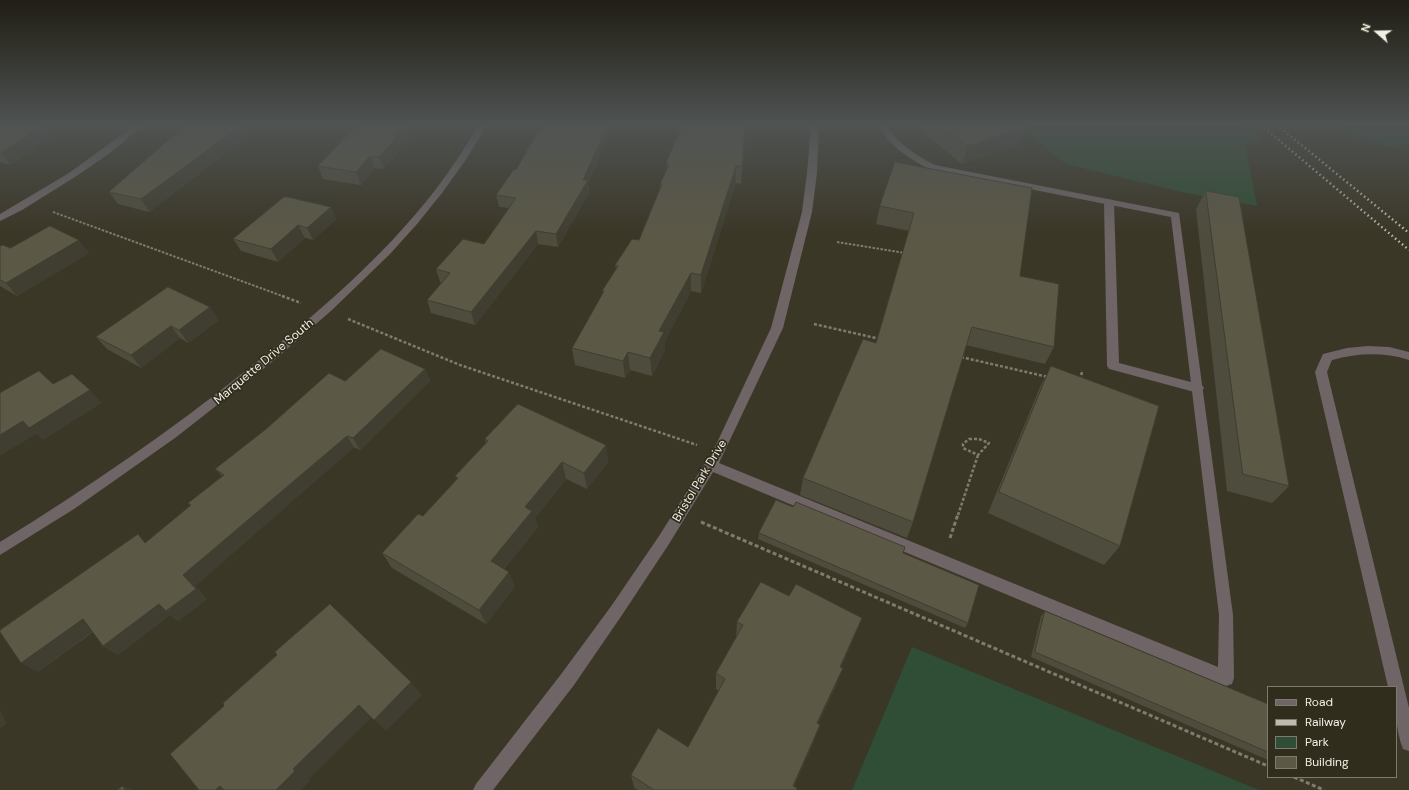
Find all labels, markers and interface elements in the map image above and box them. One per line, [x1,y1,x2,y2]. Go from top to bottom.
north arrow [1357,12,1397,52]
text: N [1358,22,1374,34]
street label: Marquette Drive South [211,316,317,408]
street label: Bristol Park Drive [670,437,730,525]
legend [1267,686,1397,778]
text: Road [1305,694,1333,710]
text: Railway [1305,714,1346,730]
text: Park [1305,734,1329,750]
text: Building [1305,754,1349,770]

